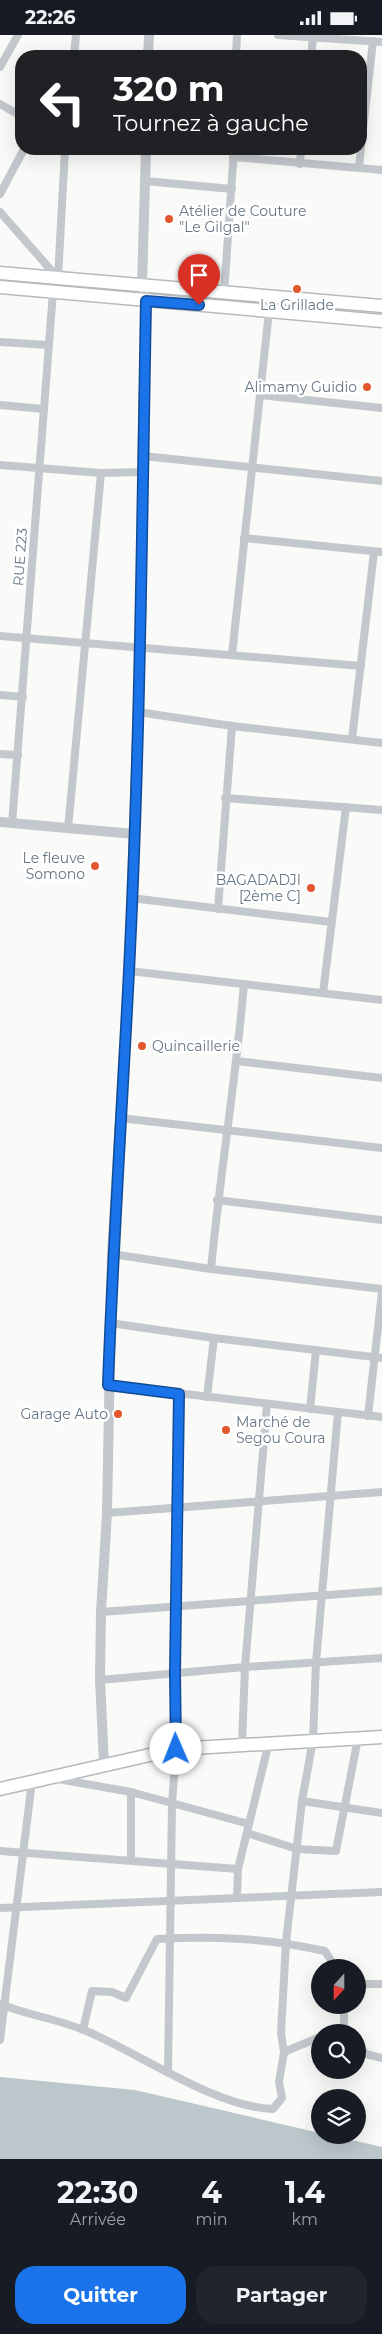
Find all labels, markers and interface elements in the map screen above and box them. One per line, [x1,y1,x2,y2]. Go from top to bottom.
text: 22:26 [25,6,76,29]
text: 320 m [113,67,225,110]
icon: left [30,70,95,135]
text: Tournez à gauche [113,110,309,137]
place label: Atélier de Couture "Le Gilgal" [179,202,307,236]
marker: Atélier de Couture "Le Gilgal" [163,213,175,225]
pin [178,254,220,305]
icon: arrive [185,261,213,289]
marker: La Grillade [291,283,303,295]
place label: La Grillade [260,296,334,314]
place label: Alimamy Guidio [244,378,357,396]
marker: Alimamy Guidio [361,381,373,393]
street label: RUE 223 [9,527,31,587]
place label: Le fleuve Somono [23,849,85,883]
marker: Le fleuve Somono [89,860,101,872]
place label: BAGADADJI [2ème C] [216,871,301,905]
marker: BAGADADJI [2ème C] [305,882,317,894]
place label: Quincaillerie [152,1037,240,1055]
marker: Quincaillerie [136,1040,148,1052]
place label: Garage Auto [20,1405,108,1423]
marker: Garage Auto [112,1408,124,1420]
place label: Marché de Segou Coura [236,1413,326,1447]
marker: Marché de Segou Coura [220,1424,232,1436]
position arrow [149,1722,201,1774]
north arrow [311,1959,366,2014]
map controls [311,1959,366,2144]
button: search [311,2024,366,2079]
button: layers [311,2089,366,2144]
text: 22:30 [57,2174,138,2211]
text: 4 [201,2174,222,2211]
text: 1.4 [285,2174,325,2211]
text: Arrivée [70,2210,126,2229]
text: min [195,2210,228,2229]
text: km [292,2210,318,2229]
button: Quitter [15,2266,186,2324]
button: Partager [196,2266,367,2324]

